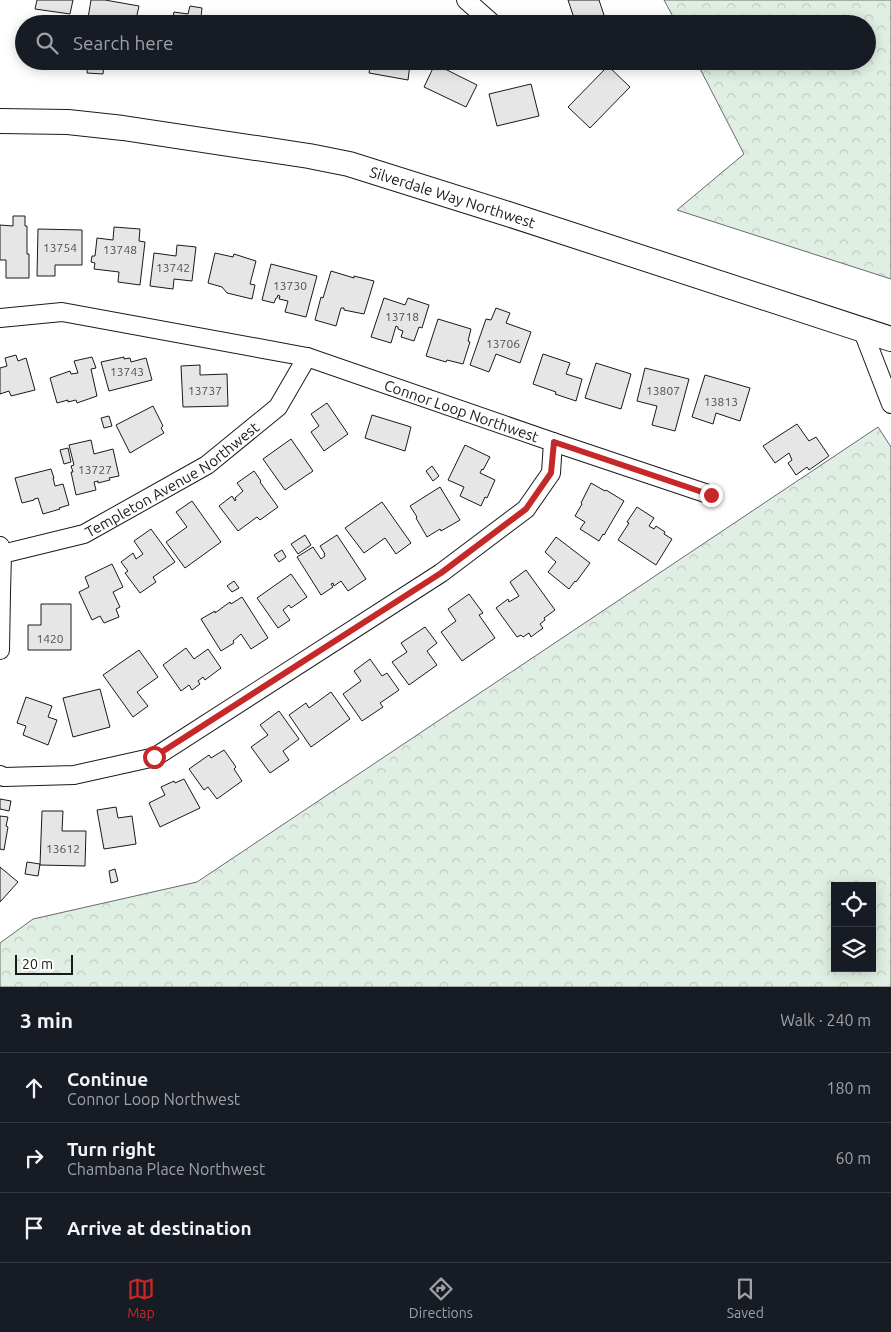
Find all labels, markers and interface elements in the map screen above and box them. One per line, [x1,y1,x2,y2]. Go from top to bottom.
search box [15,15,876,70]
icon: search [33,29,61,57]
text: Search here [73,32,173,54]
street label: Silverdale Way Northwest [368,163,538,231]
house number: 13754 [43,241,77,254]
house number: 13748 [103,243,137,256]
house number: 13742 [156,261,190,274]
house number: 13730 [273,279,307,292]
house number: 13718 [385,310,419,323]
house number: 13706 [486,337,520,350]
house number: 13743 [110,365,144,378]
street label: Connor Loop Northwest [382,376,541,445]
house number: 13737 [188,384,222,397]
house number: 13807 [646,384,680,397]
house number: 13813 [704,395,738,408]
street label: Templeton Avenue Northwest [82,418,262,540]
house number: 13727 [78,463,112,476]
route end [700,484,723,507]
house number: 1420 [36,632,64,645]
route start [143,746,166,769]
house number: 13612 [46,842,80,855]
map controls [831,882,876,972]
button: locate [831,882,876,927]
button: layers [831,927,876,972]
scale bar [15,952,72,975]
text: 20 m [22,956,53,972]
text: 3 min [20,1008,73,1032]
text: Walk · 240 m [780,1011,871,1029]
text: Continue [67,1068,148,1090]
icon: ahead [20,1074,48,1102]
text: 180 m [826,1079,871,1097]
text: Connor Loop Northwest [67,1090,240,1108]
text: Turn right [67,1138,155,1160]
icon: right [20,1144,48,1172]
text: 60 m [835,1149,871,1167]
text: Chambana Place Northwest [67,1160,265,1178]
icon: arrive [20,1214,48,1242]
text: Arrive at destination [67,1217,252,1239]
tab: Map [127,1275,155,1321]
tab: Directions [409,1275,473,1321]
tab: Saved [727,1275,764,1321]

